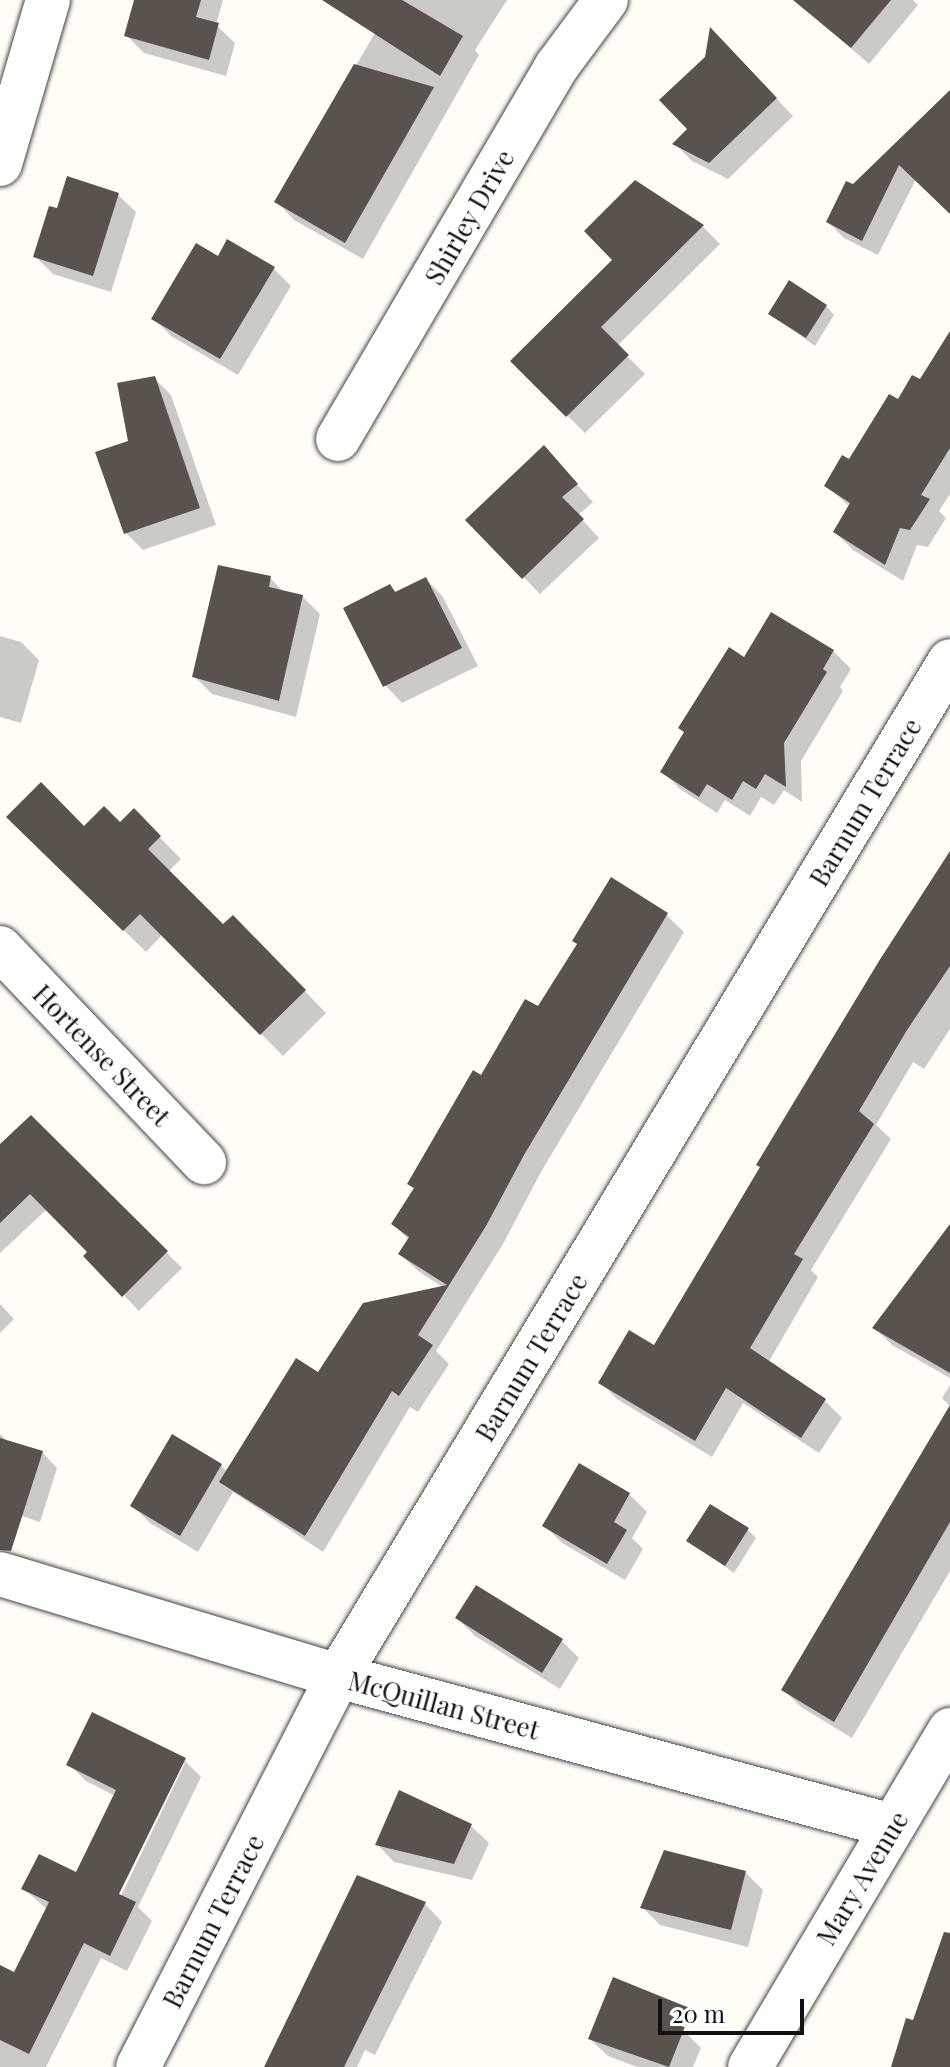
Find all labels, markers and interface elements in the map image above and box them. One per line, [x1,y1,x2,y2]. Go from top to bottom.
street label: Shirley Drive [418,144,520,290]
street label: Barnum Terrace [802,712,928,892]
street label: Hortense Street [27,978,177,1132]
street label: Barnum Terrace [468,1267,594,1447]
street label: McQuillan Street [345,1665,543,1745]
street label: Mary Avenue [809,1805,915,1951]
street label: Barnum Terrace [156,1829,270,2013]
scale bar [662,1983,808,2033]
text: 20 m [672,1997,725,2029]

